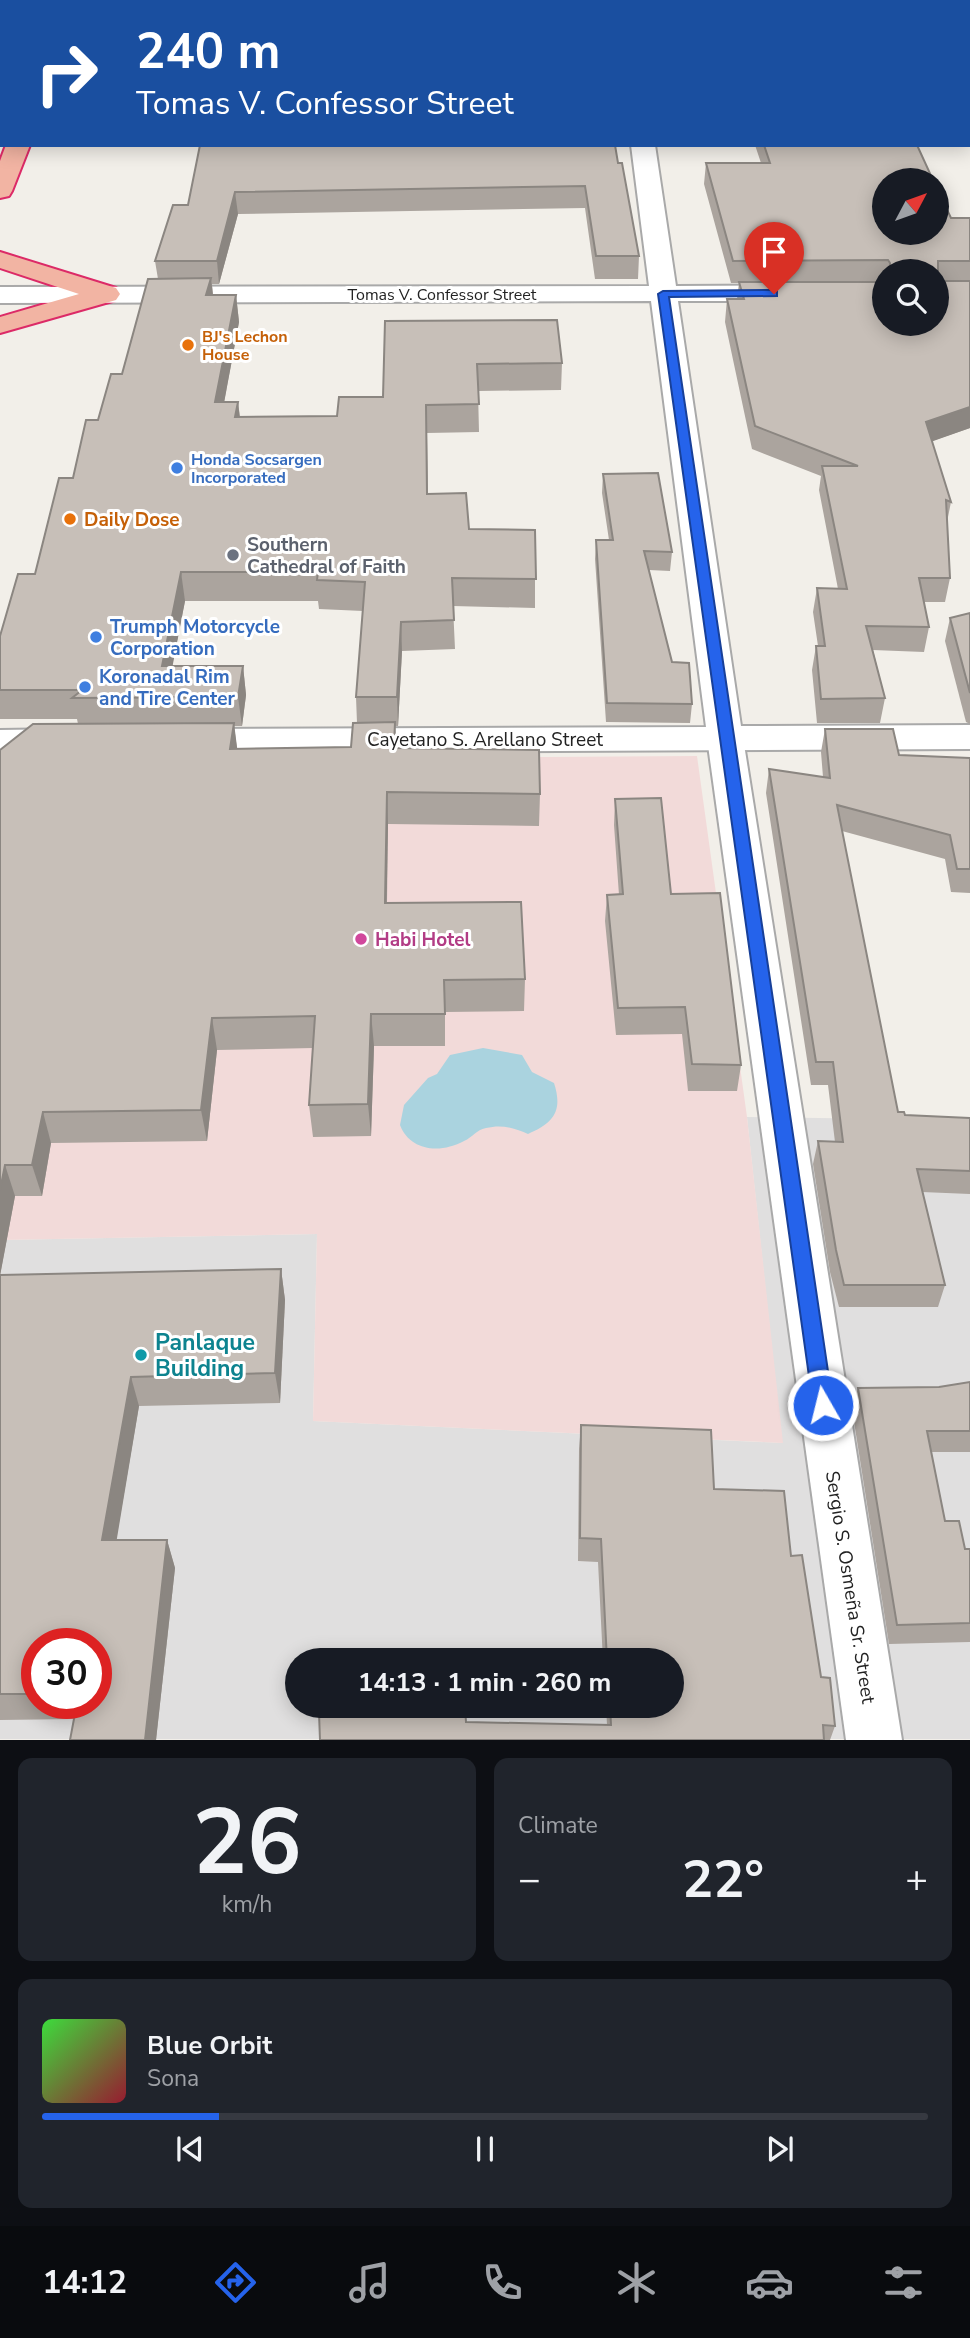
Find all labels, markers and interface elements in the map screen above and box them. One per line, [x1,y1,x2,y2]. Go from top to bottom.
text: 240 m [136,18,280,85]
icon: right [21,28,112,119]
text: Tomas V. Confessor Street [136,82,514,125]
north arrow [872,168,948,245]
map controls [872,168,949,336]
pin [744,222,804,294]
icon: arrive [755,233,793,271]
button: search [872,259,949,336]
street label: Tomas V. Confessor Street [348,284,537,306]
place label: BJ's Lechon House [202,326,288,366]
marker: BJ's Lechon House [180,337,196,353]
place label: Honda Socsargen Incorporated [191,449,322,489]
marker: Honda Socsargen Incorporated [169,460,185,476]
place label: Daily Dose [84,507,180,533]
marker: Daily Dose [62,511,78,527]
place label: Southern Cathedral of Faith [247,532,406,580]
marker: Southern Cathedral of Faith [225,547,241,563]
place label: Trumph Motorcycle Corporation [110,614,280,662]
marker: Trumph Motorcycle Corporation [88,629,104,645]
place label: Koronadal Rim and Tire Center [99,664,236,712]
marker: Koronadal Rim and Tire Center [77,679,93,695]
street label: Cayetano S. Arellano Street [367,727,603,753]
place label: Habi Hotel [375,927,471,953]
marker: Habi Hotel [353,931,369,947]
place label: Panlaque Building [155,1327,255,1384]
marker: Panlaque Building [133,1347,149,1363]
position arrow [786,1368,860,1442]
street label: Sergio S. Osmeña Sr. Street [819,1469,881,1706]
speed limit sign: 30 [21,1628,112,1719]
text: 14:13 · 1 min · 260 m [358,1665,611,1700]
text: 26 [192,1781,302,1905]
text: Climate [518,1810,598,1841]
text: 22° [682,1844,764,1915]
text: − [518,1854,541,1905]
text: + [905,1854,928,1905]
text: km/h [222,1889,272,1920]
text: Blue Orbit [147,2028,272,2063]
text: Sona [147,2063,199,2094]
icon: previous [171,2130,209,2168]
icon: pause [466,2130,504,2168]
icon: next [761,2130,799,2168]
icon: directions [211,2258,260,2307]
icon: music [345,2258,394,2307]
icon: phone [478,2258,527,2307]
icon: climate [612,2258,661,2307]
icon: car [745,2258,794,2307]
icon: filters [879,2258,928,2307]
text: 14:12 [42,2261,127,2304]

